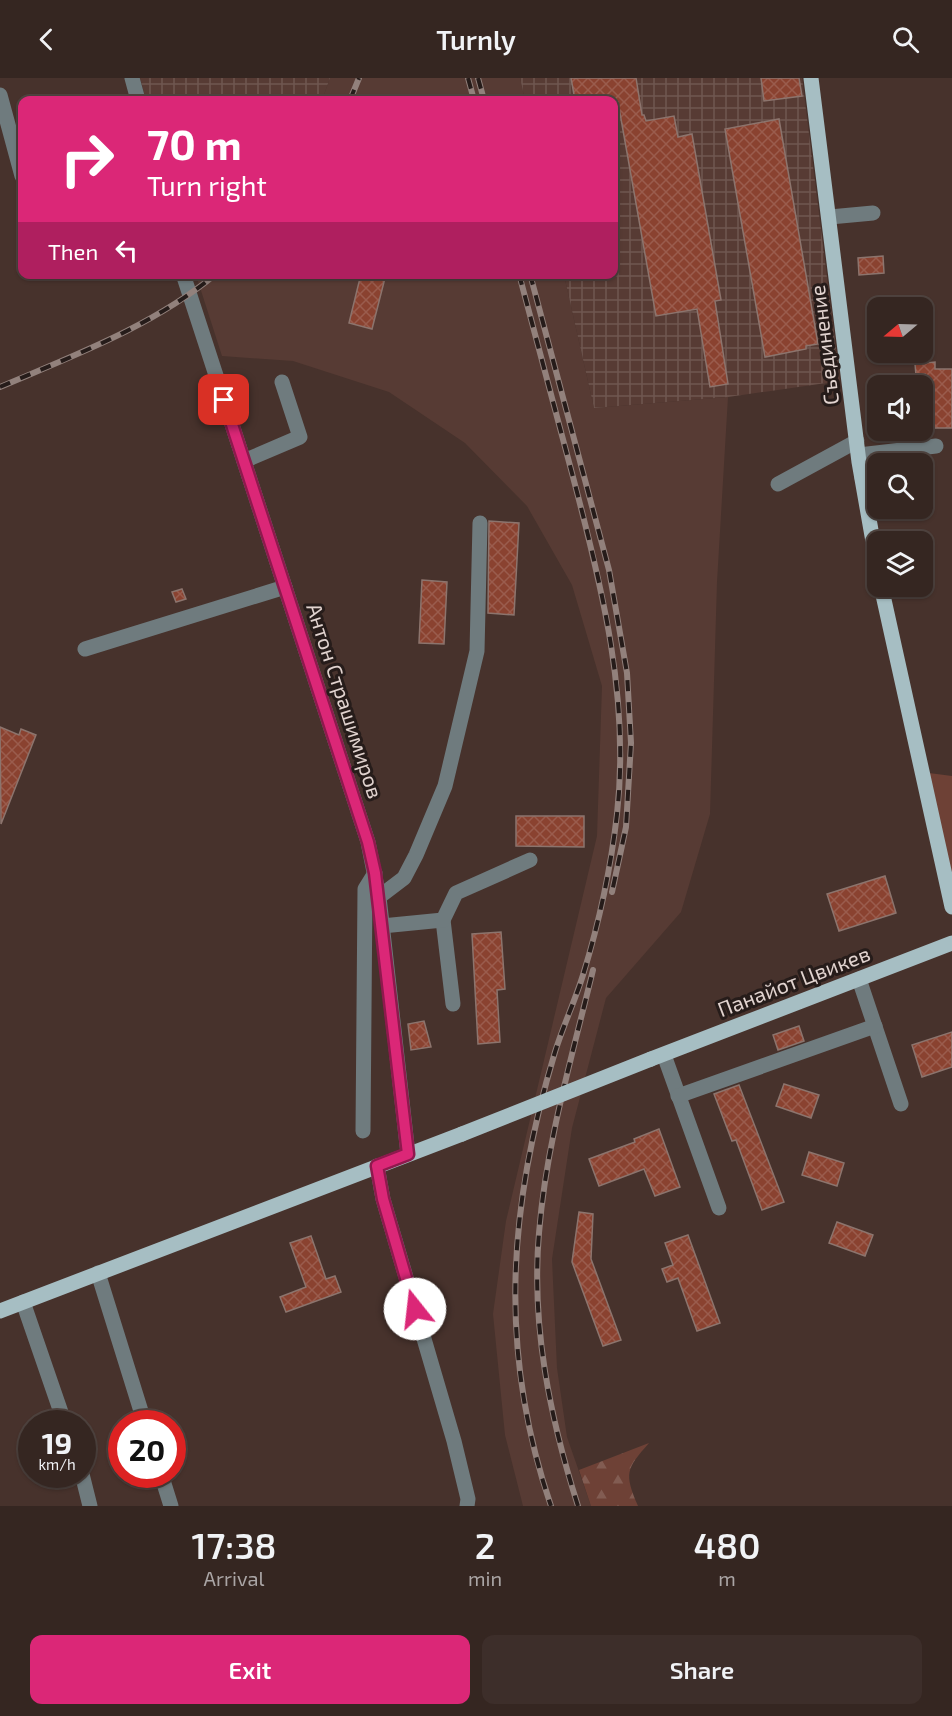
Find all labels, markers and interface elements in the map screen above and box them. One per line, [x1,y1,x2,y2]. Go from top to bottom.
icon: back [30,23,63,56]
text: Turnly [436,23,516,55]
icon: search [889,23,922,56]
text: 70 m [147,118,242,168]
icon: right [48,120,126,198]
text: Turn right [147,169,267,201]
icon: left [110,234,143,267]
text: Then [48,238,98,264]
street label: Съединение [804,284,843,407]
north arrow [867,297,933,363]
map controls [867,297,933,597]
pin [198,374,249,425]
button: sound [867,375,933,441]
icon: arrive [207,383,240,416]
button: search [867,453,933,519]
button: layers [867,531,933,597]
street label: Антон Страшимиров [302,600,389,801]
street label: Панайот Цвикев [714,940,873,1021]
position arrow [383,1277,447,1341]
speed limit sign: 20 [108,1410,186,1488]
text: 19 [42,1424,72,1460]
text: km/h [38,1455,76,1473]
text: 17:38 [191,1523,277,1566]
text: 2 [475,1523,495,1566]
text: 480 [693,1523,761,1566]
text: Arrival [204,1566,264,1590]
text: min [468,1566,502,1590]
text: m [718,1566,736,1590]
button: Exit [30,1635,470,1704]
button: Share [482,1635,922,1704]

